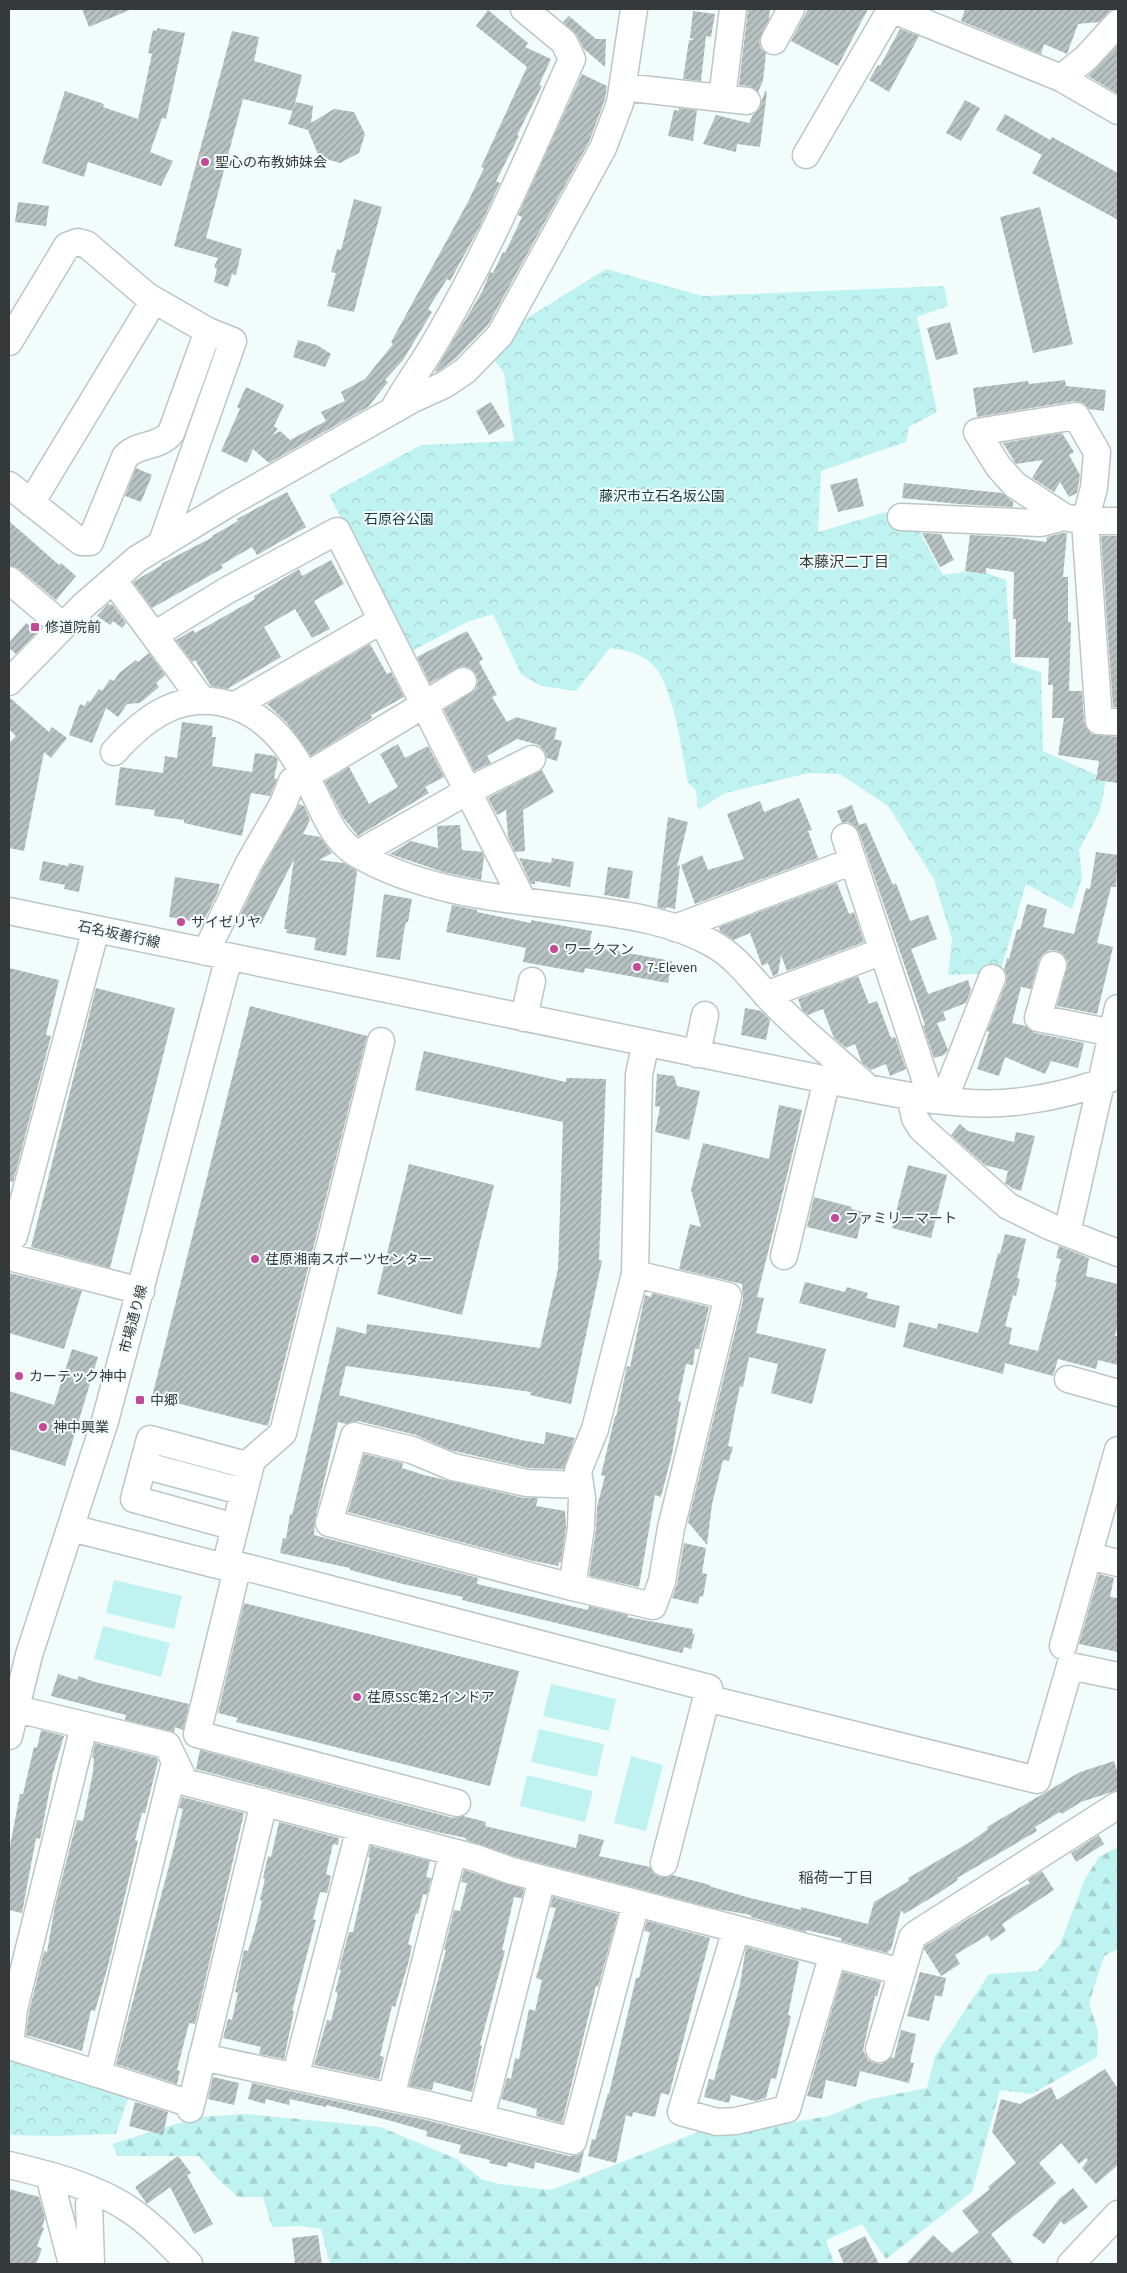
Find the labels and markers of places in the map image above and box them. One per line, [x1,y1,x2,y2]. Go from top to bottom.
place label: 聖心の布教姉妹会 [215,153,327,173]
marker: 聖心の布教姉妹会 [199,156,211,168]
place label: 修道院前 [45,618,101,638]
marker: 修道院前 [29,621,41,633]
place label: サイゼリヤ [191,913,261,933]
marker: サイゼリヤ [175,916,187,928]
place label: ワークマン [564,940,634,960]
marker: ワークマン [548,943,560,955]
place label: 7-Eleven [647,958,697,978]
marker: 7-Eleven [631,961,643,973]
place label: ファミリーマート [845,1209,957,1229]
marker: ファミリーマート [829,1212,841,1224]
place label: 荏原湘南スポーツセンター [265,1250,433,1270]
marker: 荏原湘南スポーツセンター [249,1253,261,1265]
place label: カーテック神中 [29,1367,127,1387]
marker: カーテック神中 [13,1370,25,1382]
place label: 中郷 [150,1391,178,1411]
marker: 中郷 [134,1394,146,1406]
place label: 神中興業 [53,1418,109,1438]
marker: 神中興業 [37,1421,49,1433]
place label: 荏原SSC第2インドア [367,1688,495,1708]
marker: 荏原SSC第2インドア [351,1691,363,1703]

